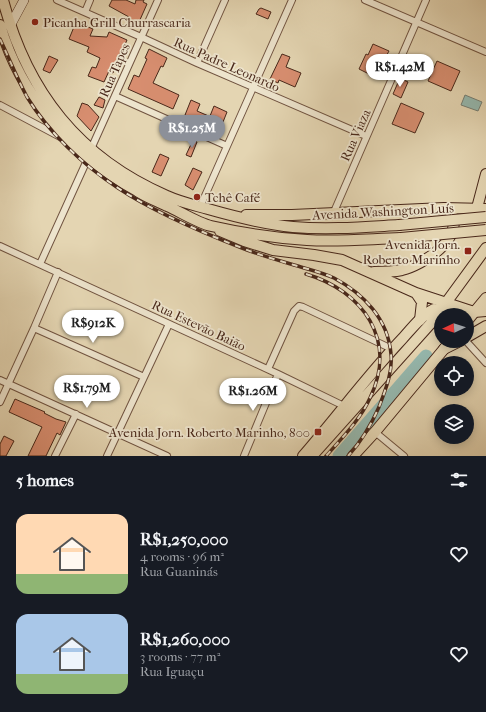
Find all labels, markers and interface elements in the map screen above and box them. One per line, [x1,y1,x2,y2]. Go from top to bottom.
place label: Picanha Grill Churrascaria [43,15,192,30]
marker: Picanha Grill Churrascaria [30,17,40,27]
street label: Rua Padre Leonardo [172,34,282,95]
street label: Rua Tapes [96,41,133,99]
pin: R$1.42M [363,54,437,88]
text: R$1.42M [375,59,425,74]
street label: Rua Viaza [337,106,374,164]
pin: R$1.25M [155,115,229,149]
text: R$1.25M [168,120,216,135]
place label: Tchê Café [205,190,261,205]
marker: Tchê Café [192,192,202,202]
street label: Avenida Washington Luís [311,200,454,223]
place label: Avenida Jorn. Roberto Marinho [363,237,460,267]
marker: Avenida Jorn. Roberto Marinho [463,246,473,256]
street label: Rua Estevão Baião [150,297,248,354]
north arrow [434,308,474,348]
map controls [434,308,474,444]
pin: R$912K [60,310,126,344]
text: R$912K [71,315,115,330]
button: locate [434,356,474,396]
pin: R$1.79M [50,375,124,409]
pin: R$1.26M [216,378,290,412]
text: R$1.79M [63,380,111,395]
text: R$1.26M [228,383,278,398]
button: layers [434,404,474,444]
place label: Avenida Jorn. Roberto Marinho, 800 [108,425,310,440]
marker: Avenida Jorn. Roberto Marinho, 800 [313,427,323,437]
icon: filters [448,469,470,491]
text: 5 homes [16,470,74,490]
text: R$1,250,000 [140,529,228,549]
icon: home [48,530,96,578]
icon: heart [448,543,470,565]
text: 4 rooms · 96 m² [140,549,224,564]
text: Rua Guaninás [140,564,218,579]
text: R$1,260,000 [140,629,230,649]
icon: home [48,630,96,678]
icon: heart [448,643,470,665]
text: 3 rooms · 77 m² [140,649,220,664]
text: Rua Iguaçu [140,664,204,679]

